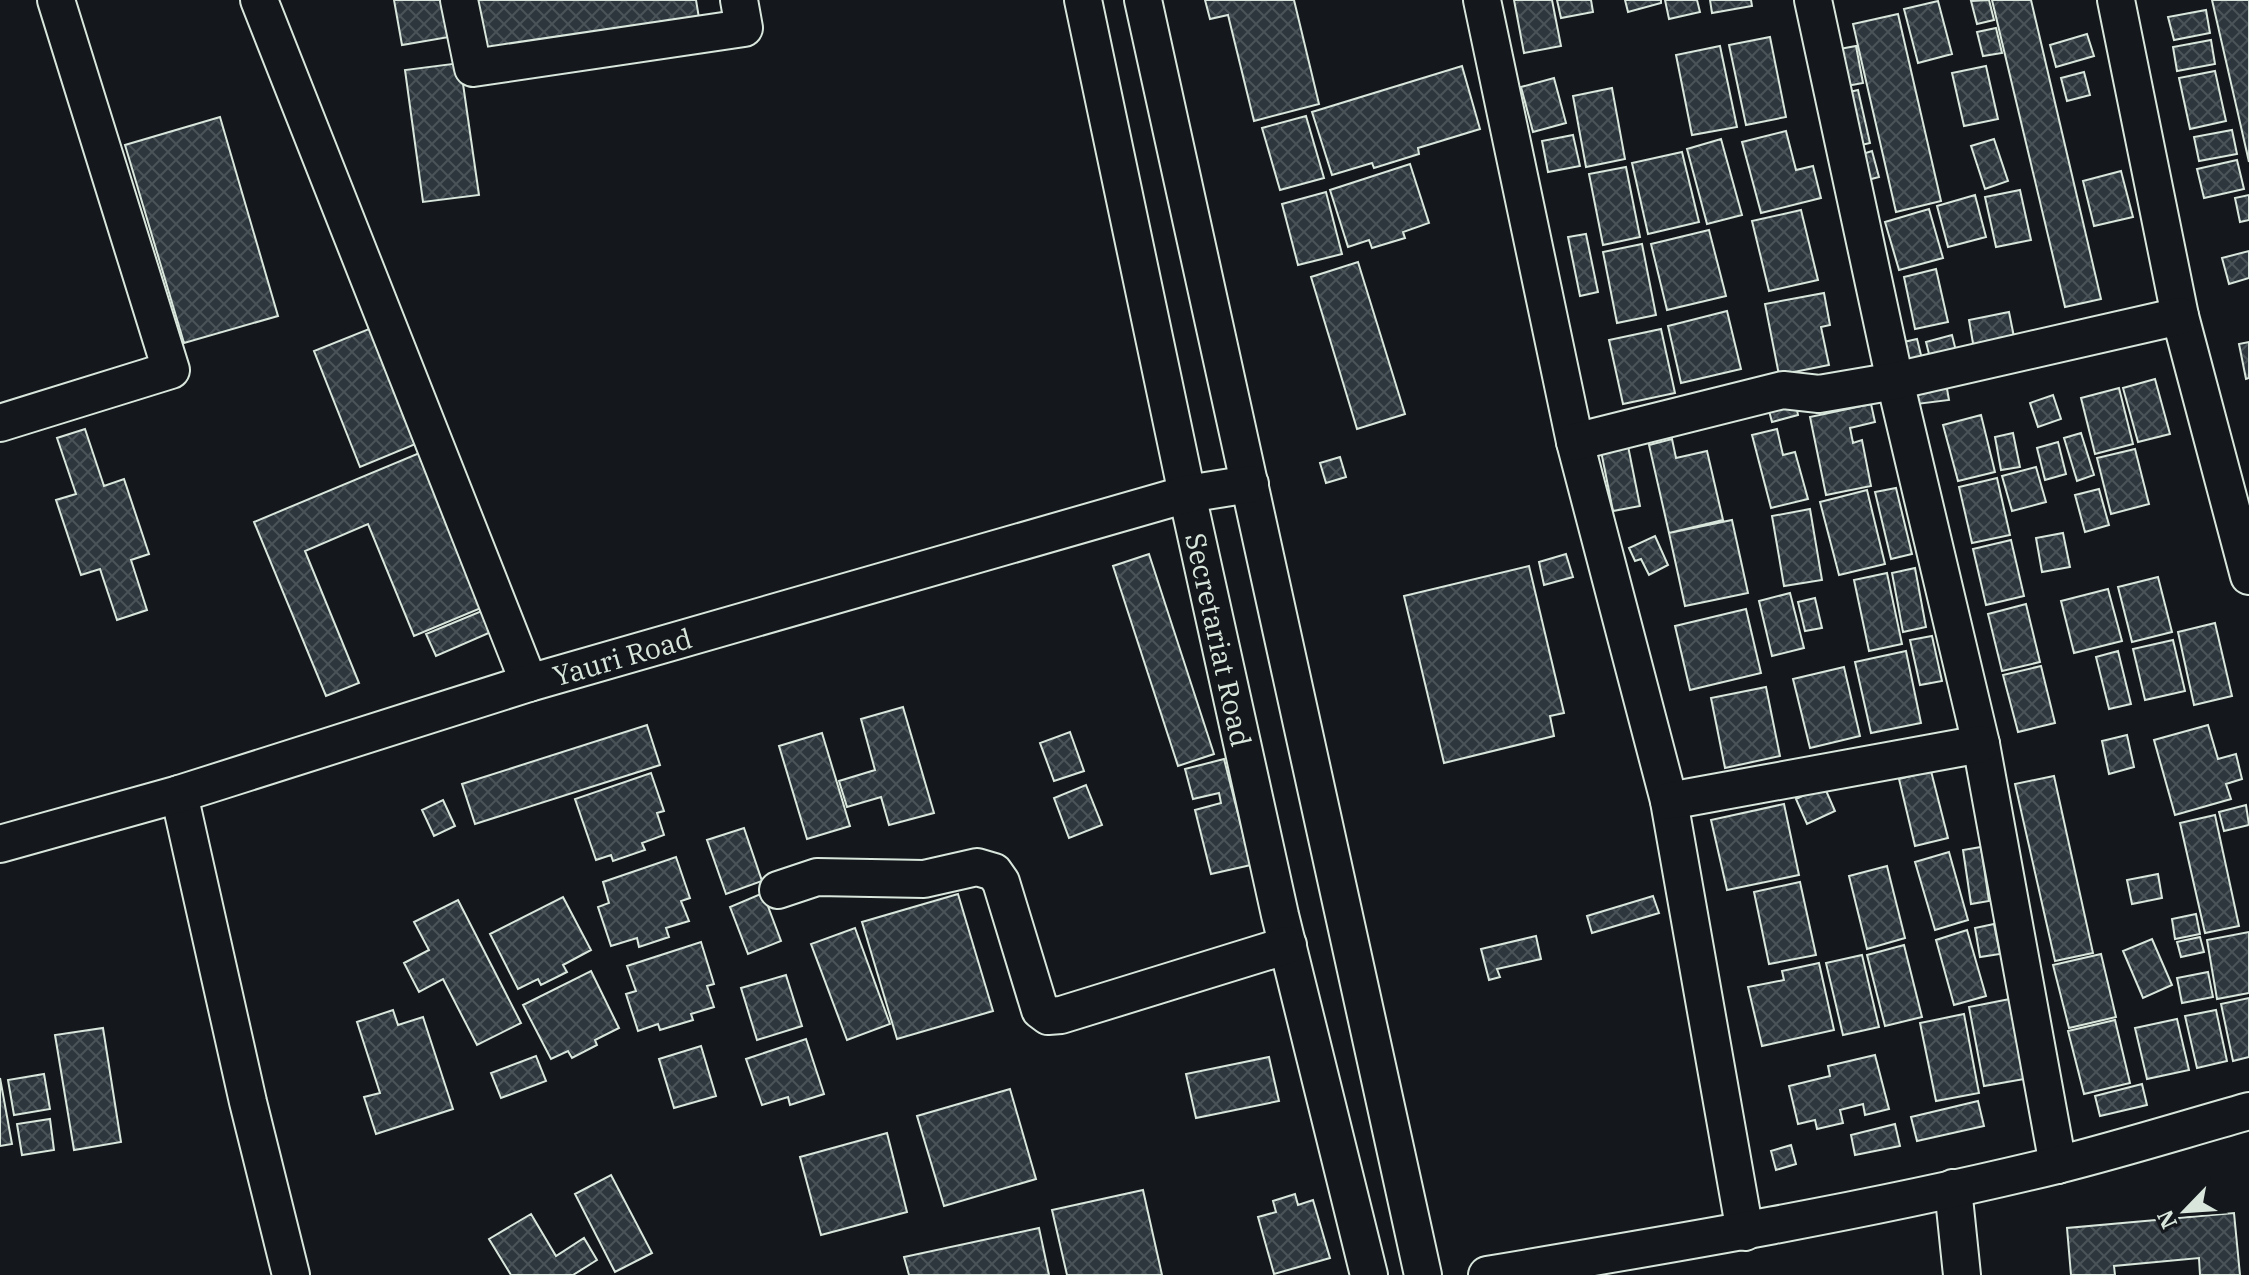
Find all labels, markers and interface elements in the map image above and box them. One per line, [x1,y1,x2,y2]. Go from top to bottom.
street label: Secretariat Road [1178,529,1261,750]
street label: Yauri Road [548,619,696,694]
north arrow [2145,1171,2225,1251]
text: N [2150,1206,2183,1234]

